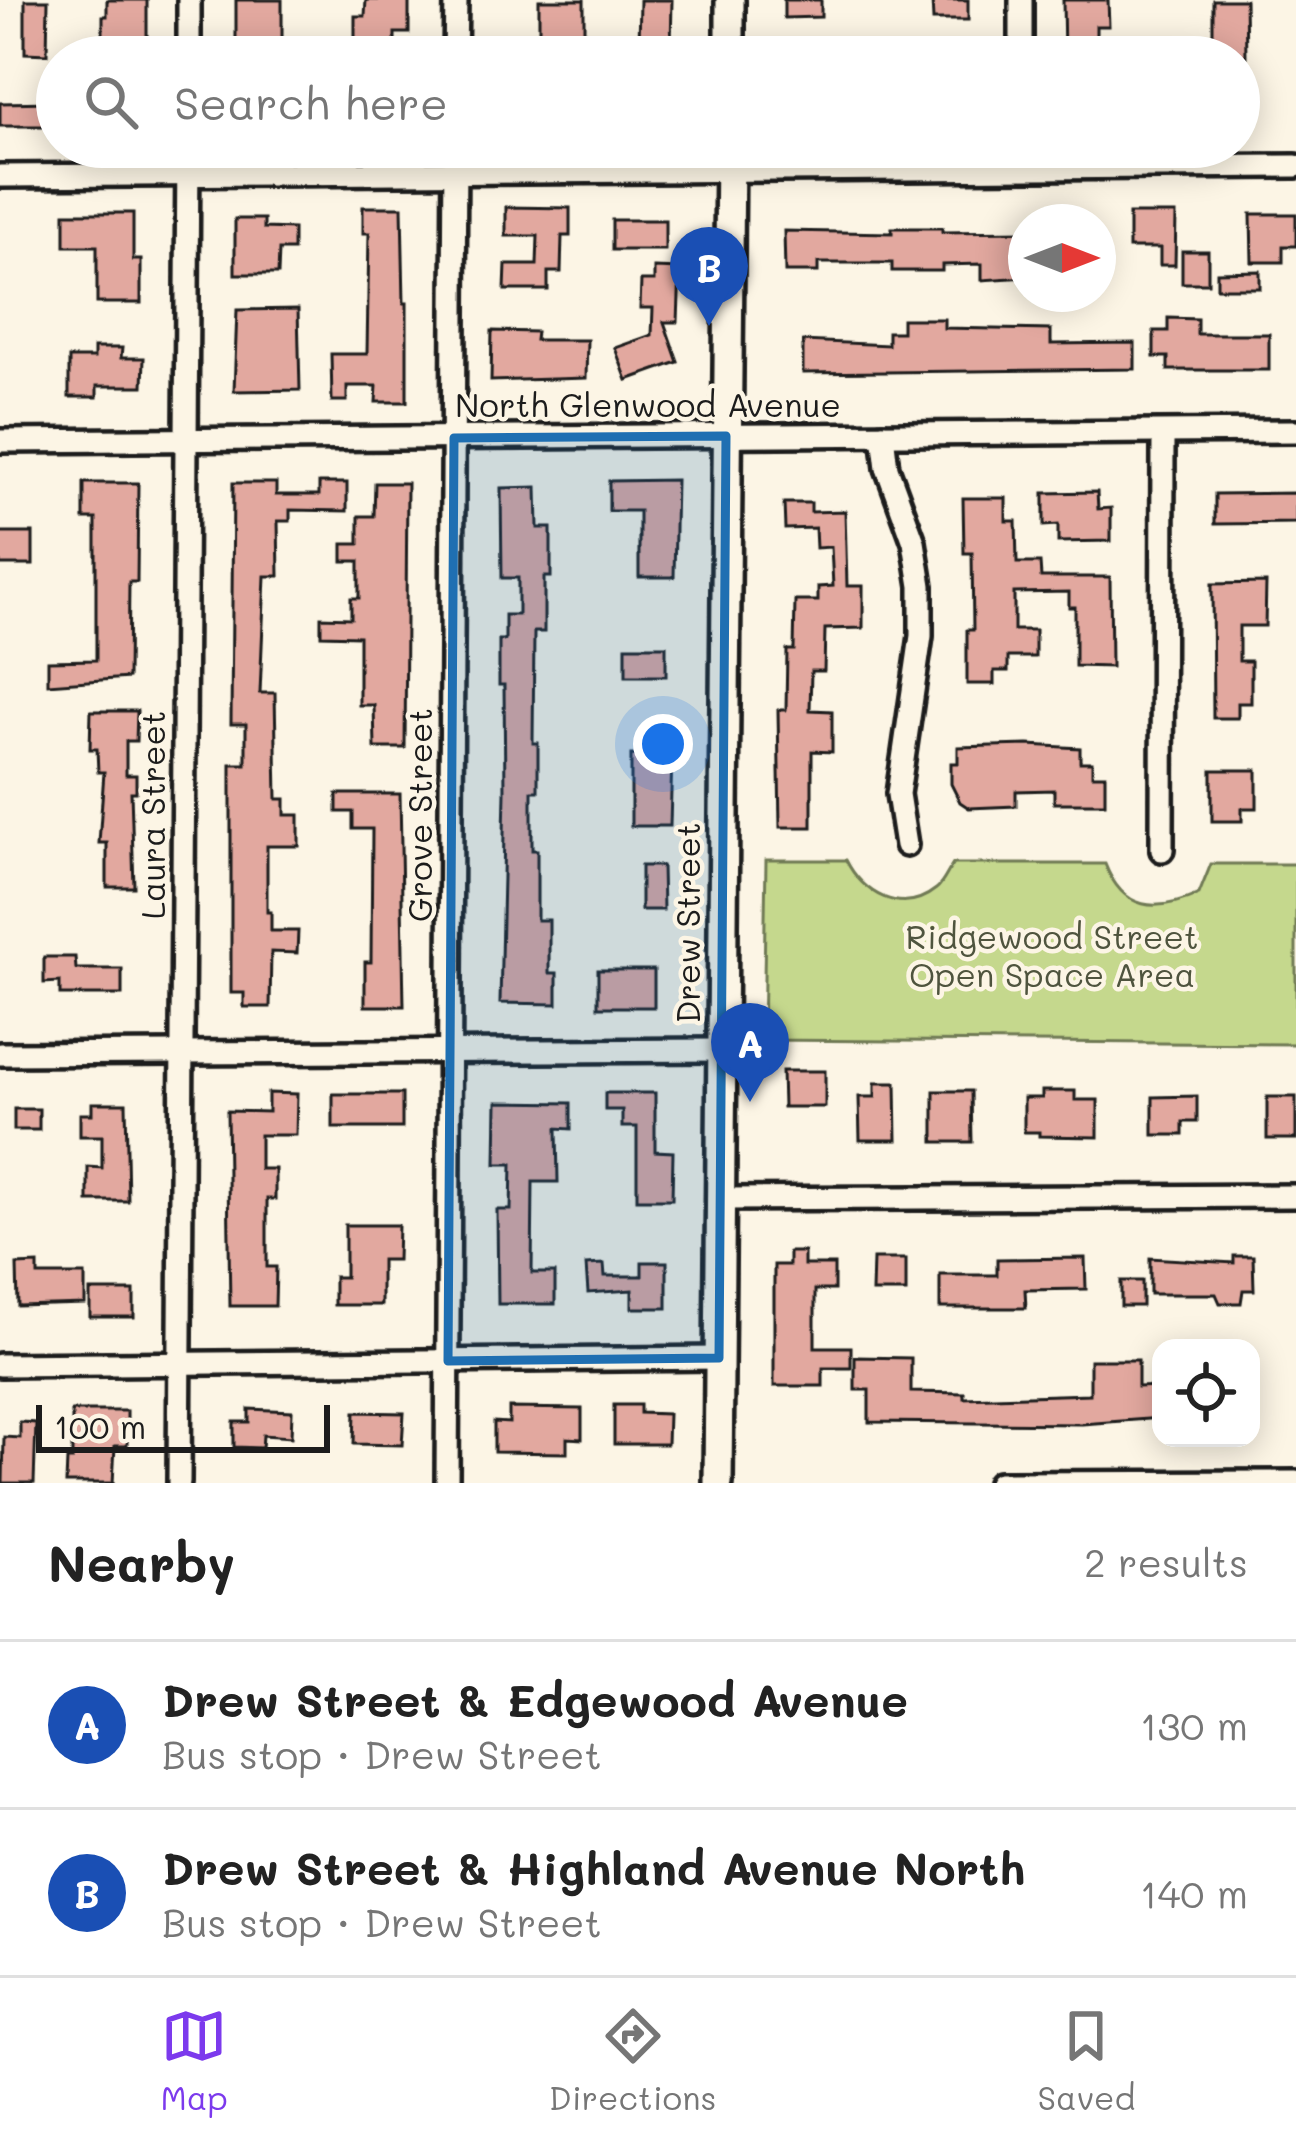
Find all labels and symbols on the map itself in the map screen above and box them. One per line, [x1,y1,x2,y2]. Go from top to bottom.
north arrow [1008,204,1116,312]
pin: B [670,227,748,326]
street label: North Glenwood Avenue [455,382,841,425]
street label: Grove Street [397,708,440,922]
street label: Laura Street [130,711,173,919]
your location [633,714,693,774]
street label: Drew Street [665,823,708,1023]
park label: Ridgewood Street Open Space Area [905,914,1199,995]
pin: A [711,1003,789,1102]
scale bar [36,1399,330,1452]

